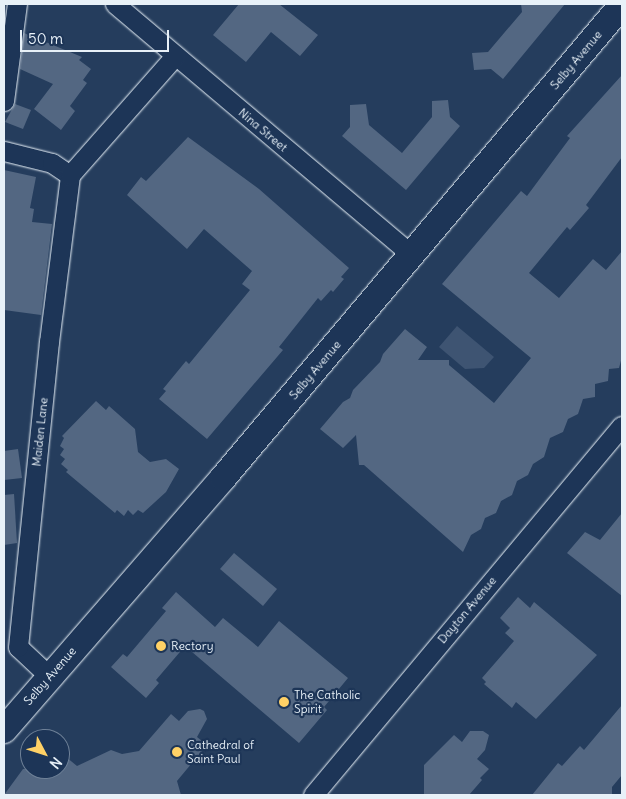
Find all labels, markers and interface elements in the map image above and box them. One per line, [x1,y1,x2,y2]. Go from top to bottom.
scale bar [22,20,171,52]
street label: Selby Avenue [547,28,605,92]
text: 50 m [28,29,63,48]
street label: Nina Street [236,105,290,155]
street label: Selby Avenue [286,338,344,402]
street label: Maiden Lane [29,397,51,467]
street label: Dayton Avenue [435,574,499,646]
place label: Rectory [171,639,213,653]
marker: Rectory [155,640,167,652]
street label: Selby Avenue [21,644,79,708]
place label: The Catholic Spirit [294,688,360,716]
marker: The Catholic Spirit [278,696,290,708]
north arrow [20,729,70,779]
place label: Cathedral of Saint Paul [187,738,254,766]
marker: Cathedral of Saint Paul [171,746,183,758]
text: N [46,754,66,772]

